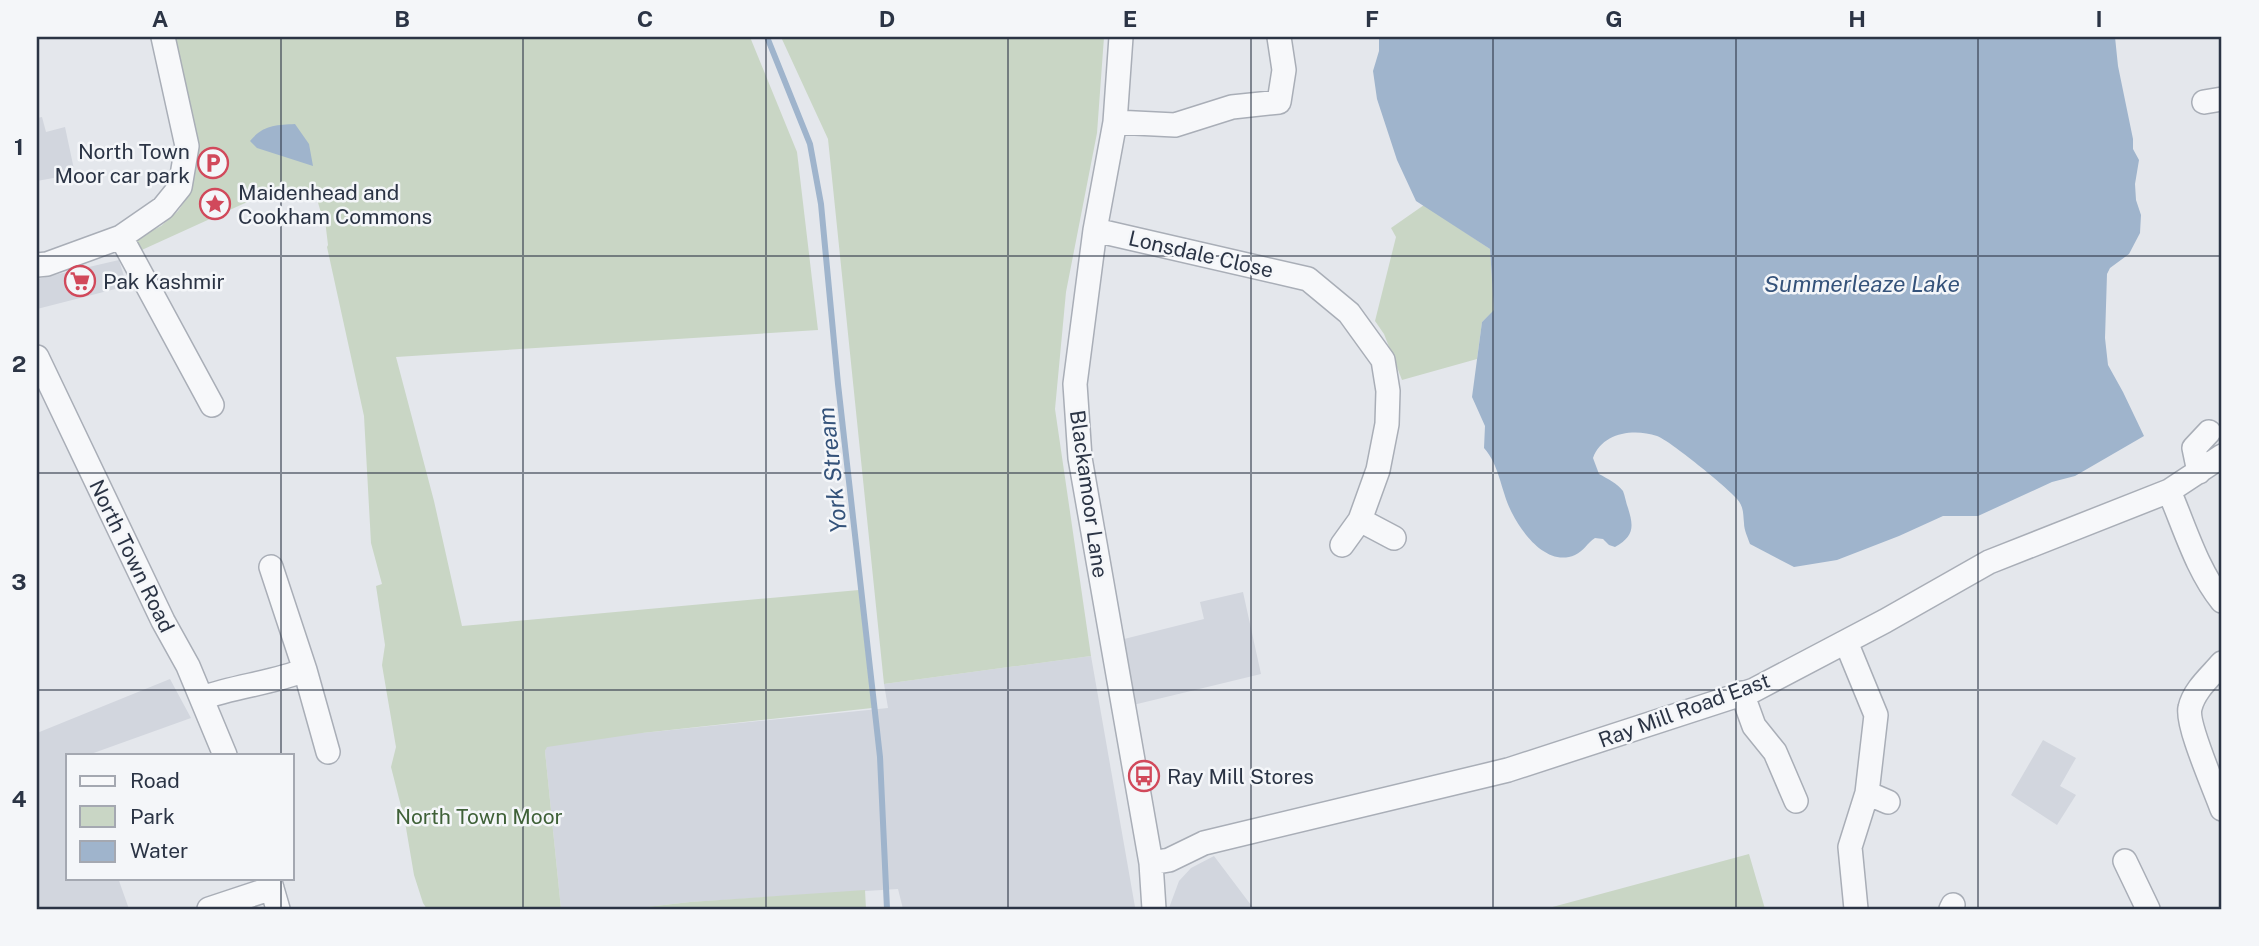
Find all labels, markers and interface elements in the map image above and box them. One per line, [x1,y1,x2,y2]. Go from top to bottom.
text: A [152,5,169,32]
text: B [394,5,410,32]
text: C [637,5,653,32]
text: D [879,5,895,32]
text: E [1123,5,1137,32]
text: F [1365,5,1379,32]
text: G [1605,5,1623,32]
text: H [1848,5,1866,32]
text: I [2095,5,2103,32]
text: 1 [14,133,24,160]
place label: North Town Moor car park [55,139,190,188]
parking icon: North Town Moor car park [196,146,230,180]
place label: Maidenhead and Cookham Commons [238,180,432,229]
place icon: Maidenhead and Cookham Commons [198,187,232,221]
street label: Lonsdale Close [1126,225,1276,283]
supermarket icon: Pak Kashmir [63,264,97,298]
place label: Pak Kashmir [103,269,225,294]
water label: Summerleaze Lake [1764,270,1960,297]
text: 2 [12,350,26,377]
water label: York Stream [812,406,852,534]
street label: Blackamoor Lane [1065,409,1113,579]
street label: North Town Road [84,476,180,636]
text: 3 [11,568,27,595]
street label: Ray Mill Road East [1595,667,1773,753]
legend [66,754,294,880]
bus stop icon: Ray Mill Stores [1127,759,1161,793]
place label: Ray Mill Stores [1167,764,1314,789]
text: Road [130,768,180,793]
text: 4 [11,785,27,812]
text: Park [130,804,175,829]
park label: North Town Moor [395,804,563,829]
text: Water [130,838,188,863]

